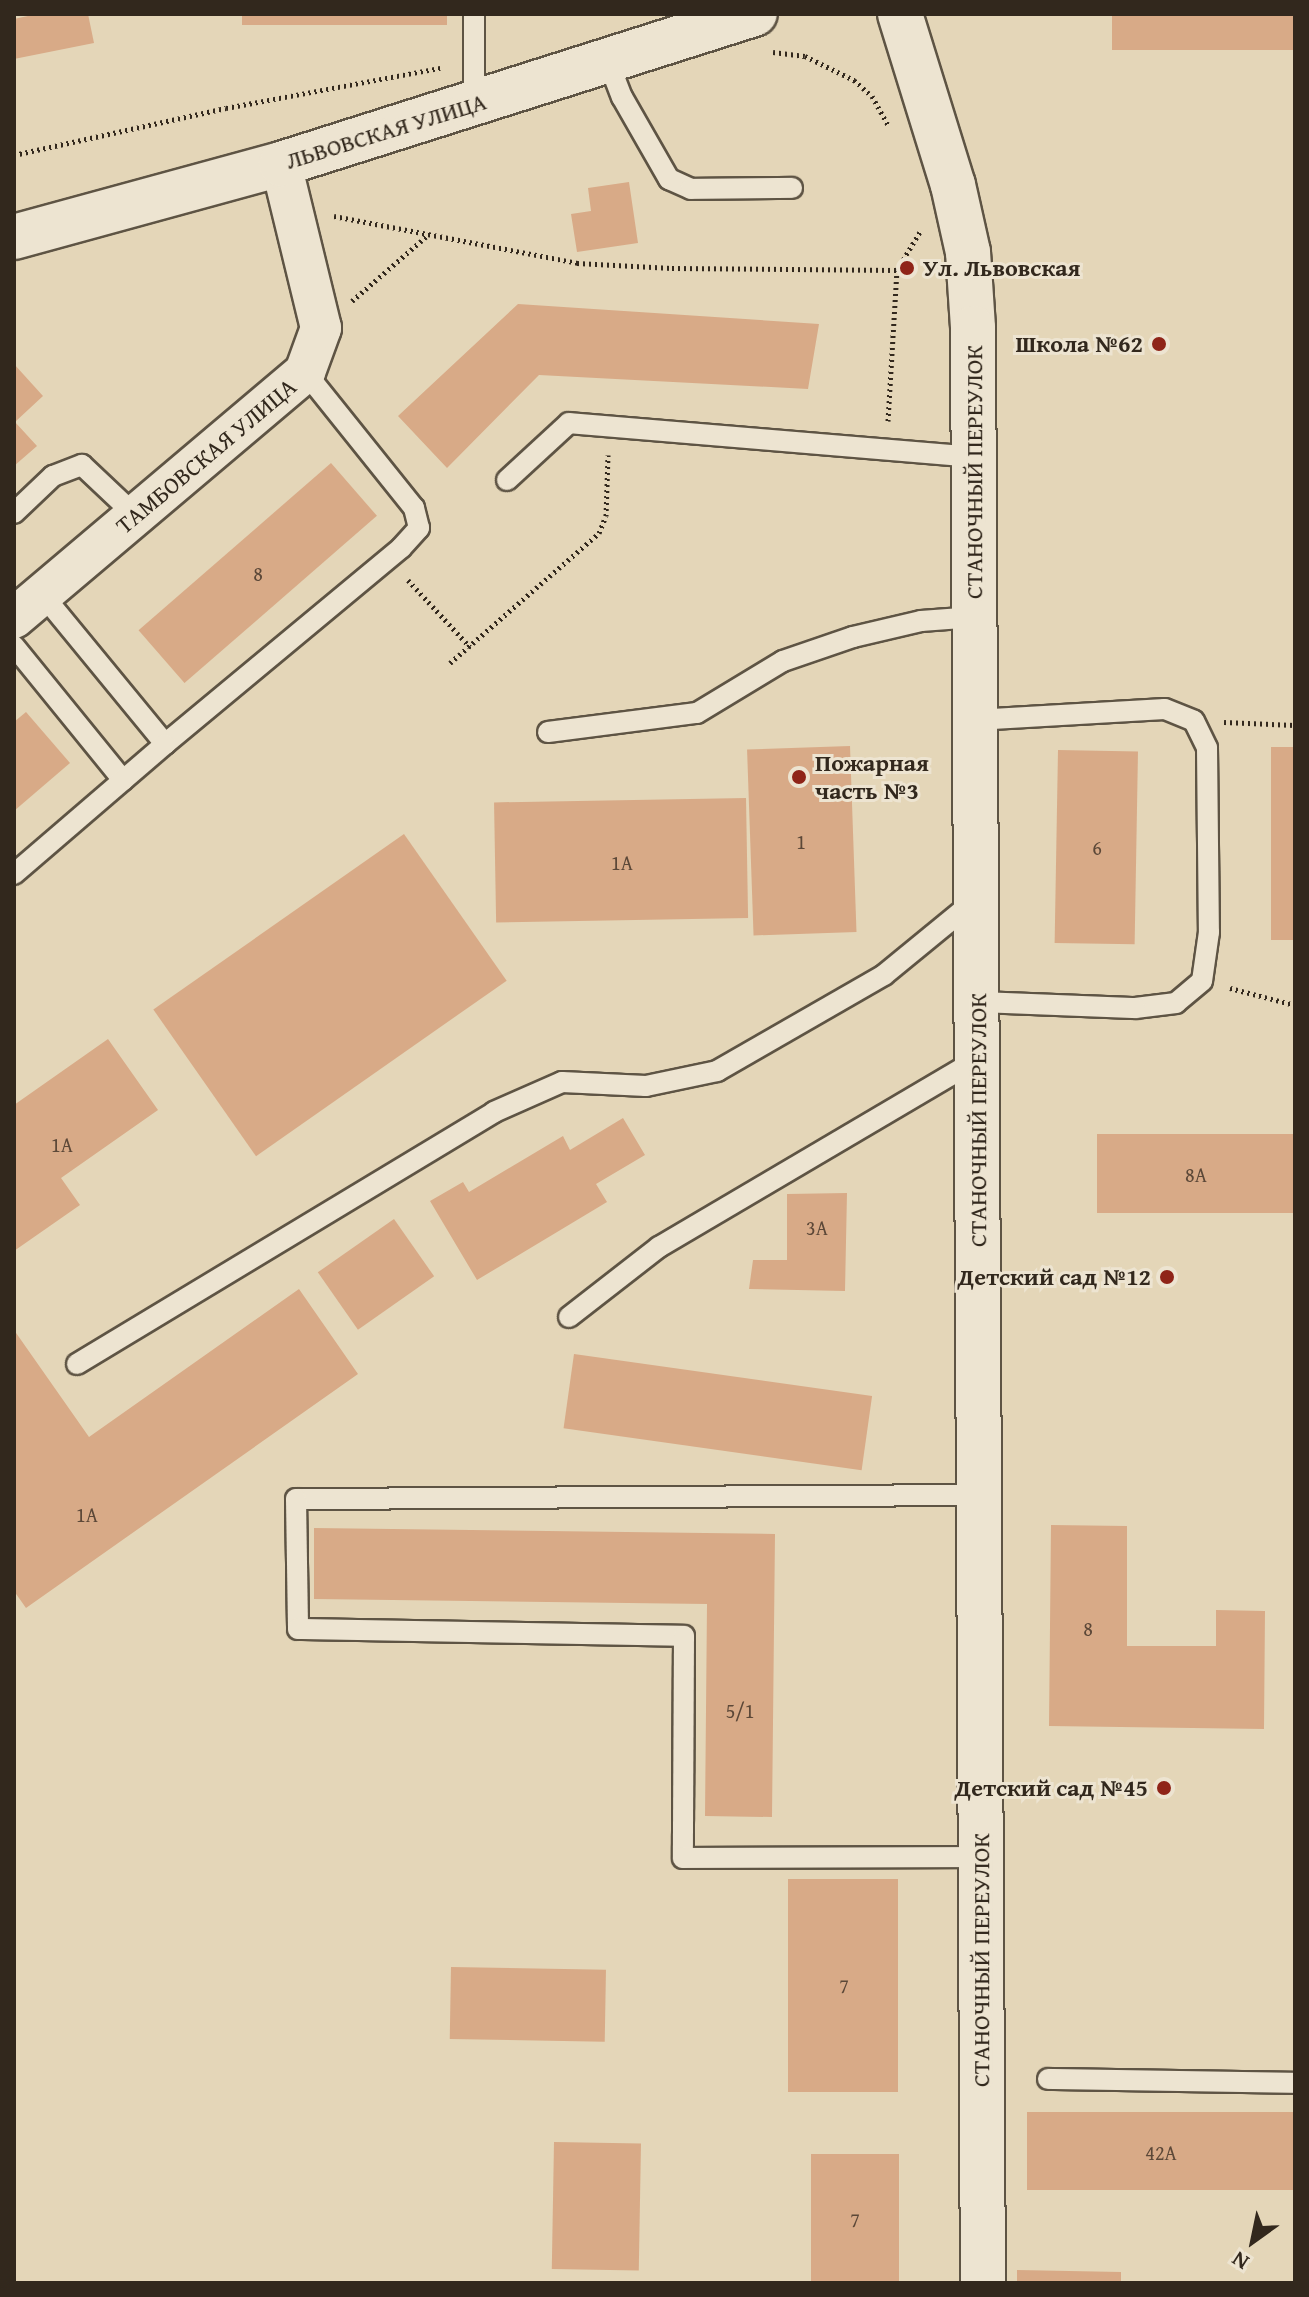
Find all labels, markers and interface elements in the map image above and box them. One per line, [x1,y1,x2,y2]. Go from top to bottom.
street label: ЛЬВОВСКАЯ УЛИЦА [282,87,490,175]
place label: Ул. Львовская [923,254,1080,282]
marker: Ул. Львовская [898,259,916,277]
place label: Школа №62 [1016,330,1143,358]
marker: Школа №62 [1150,335,1168,353]
street label: СТАНОЧНЫЙ ПЕРЕУЛОК [960,345,988,599]
street label: ТАМБОВСКАЯ УЛИЦА [110,372,302,540]
house number: 8 [253,561,263,585]
place label: Пожарная часть №3 [815,749,929,805]
marker: Пожарная часть №3 [790,768,808,786]
house number: 1 [796,829,806,853]
house number: 6 [1092,835,1102,859]
house number: 1А [611,850,633,874]
street label: СТАНОЧНЫЙ ПЕРЕУЛОК [964,993,992,1247]
house number: 1А [51,1132,73,1156]
house number: 8А [1185,1162,1207,1186]
house number: 3А [806,1215,828,1239]
place label: Детский сад №12 [958,1263,1151,1291]
marker: Детский сад №12 [1158,1268,1176,1286]
house number: 1А [76,1502,98,1526]
house number: 8 [1083,1616,1093,1640]
house number: 5/1 [726,1698,754,1722]
place label: Детский сад №45 [955,1774,1148,1802]
marker: Детский сад №45 [1155,1779,1173,1797]
street label: СТАНОЧНЫЙ ПЕРЕУЛОК [967,1833,995,2087]
house number: 7 [839,1973,849,1997]
house number: 42А [1145,2140,1177,2164]
north arrow [1213,2201,1293,2281]
house number: 7 [850,2207,860,2231]
text: N [1225,2244,1255,2279]

